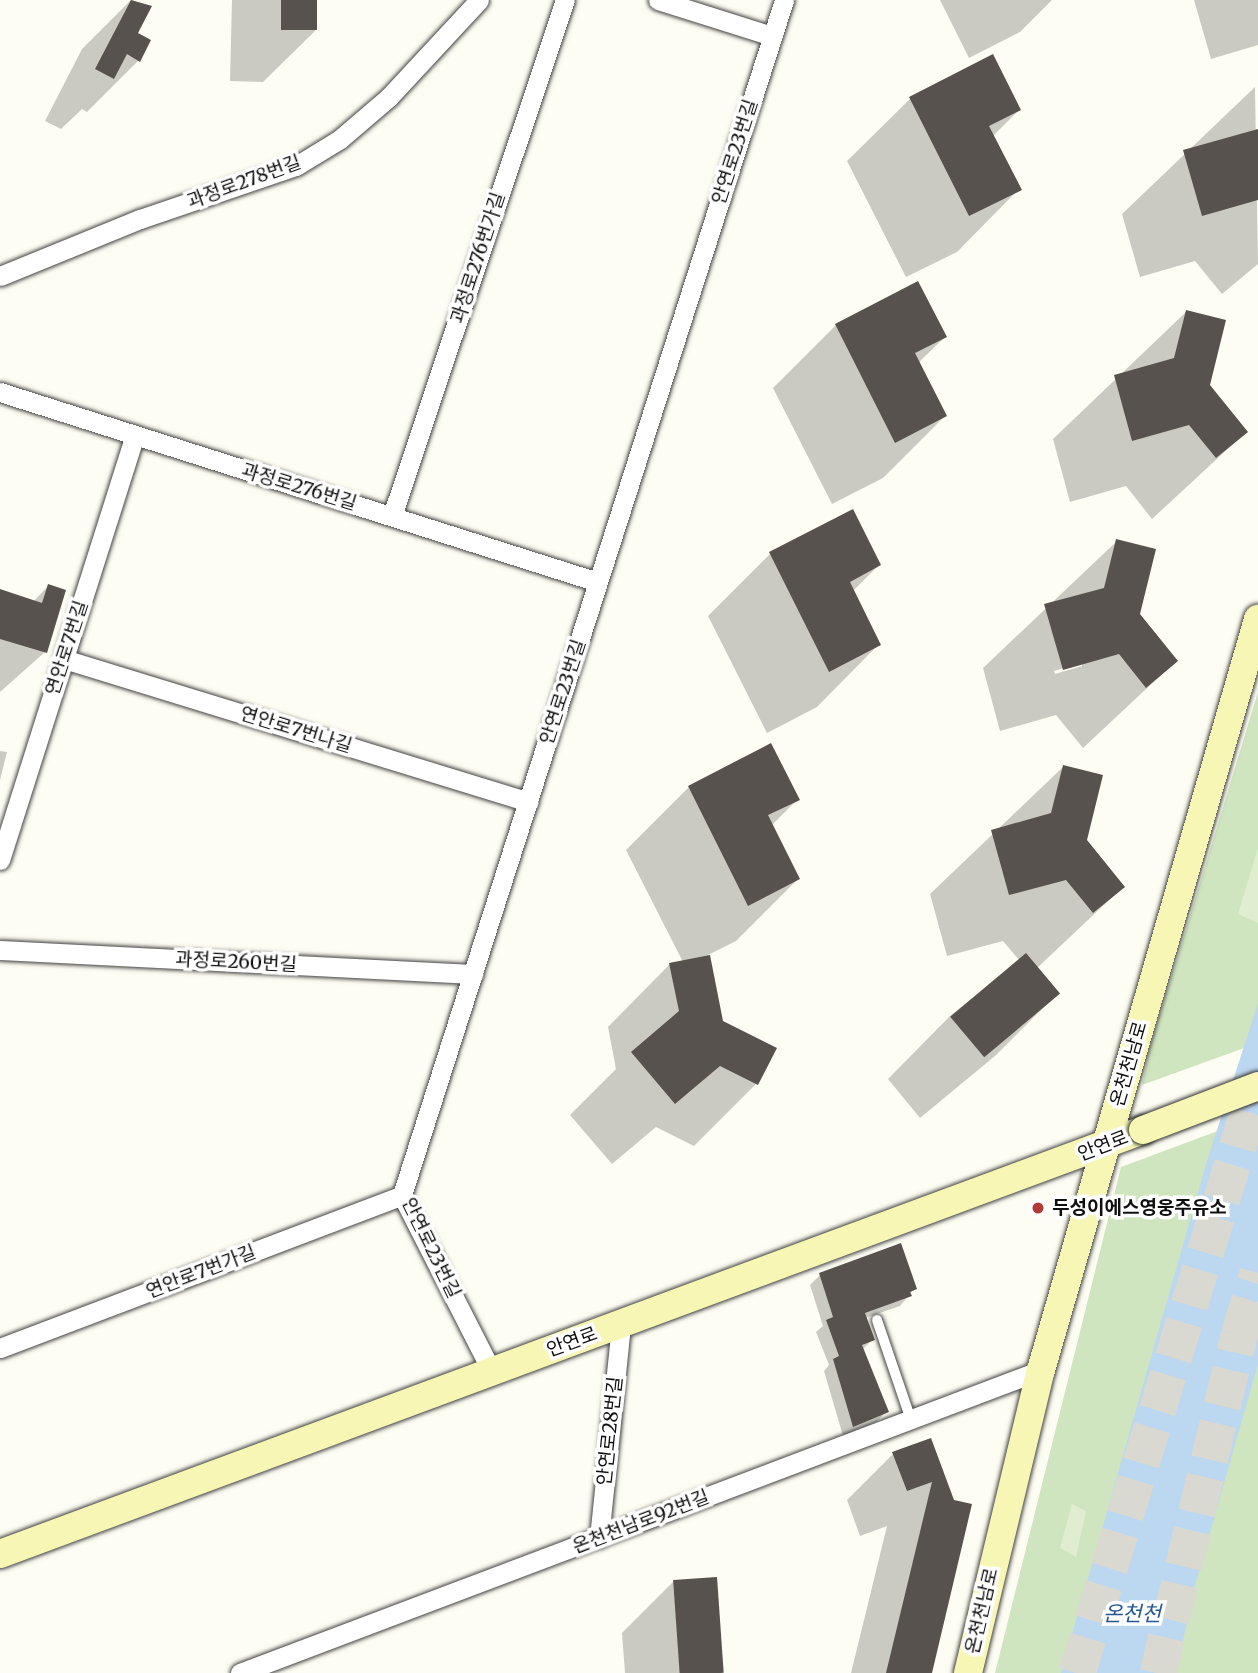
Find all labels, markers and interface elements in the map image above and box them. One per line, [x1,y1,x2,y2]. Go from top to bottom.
street label: 안연로23번길 [707,97,763,207]
street label: 과정로278번길 [184,151,304,213]
street label: 과정로276번가길 [446,189,510,327]
street label: 과정로276번길 [239,459,359,515]
street label: 연안로7번길 [41,598,93,698]
street label: 안연로23번길 [535,637,591,747]
street label: 연안로7번나길 [237,702,355,758]
street label: 과정로260번길 [175,947,297,977]
street label: 온천천남로 [1106,1019,1152,1109]
street label: 안연로 [1074,1126,1132,1166]
street label: 안연로23번길 [397,1194,465,1302]
place label: 두성이에스영웅주유소 [1052,1197,1227,1219]
marker: 두성이에스영웅주유소 [1030,1200,1046,1216]
street label: 연안로7번가길 [143,1241,259,1303]
street label: 안연로 [543,1322,601,1362]
street label: 안연로28번길 [593,1375,627,1487]
street label: 온천천남로92번길 [569,1485,713,1559]
street label: 온천천남로 [961,1566,1003,1656]
water label: 온천천 [1103,1601,1161,1627]

